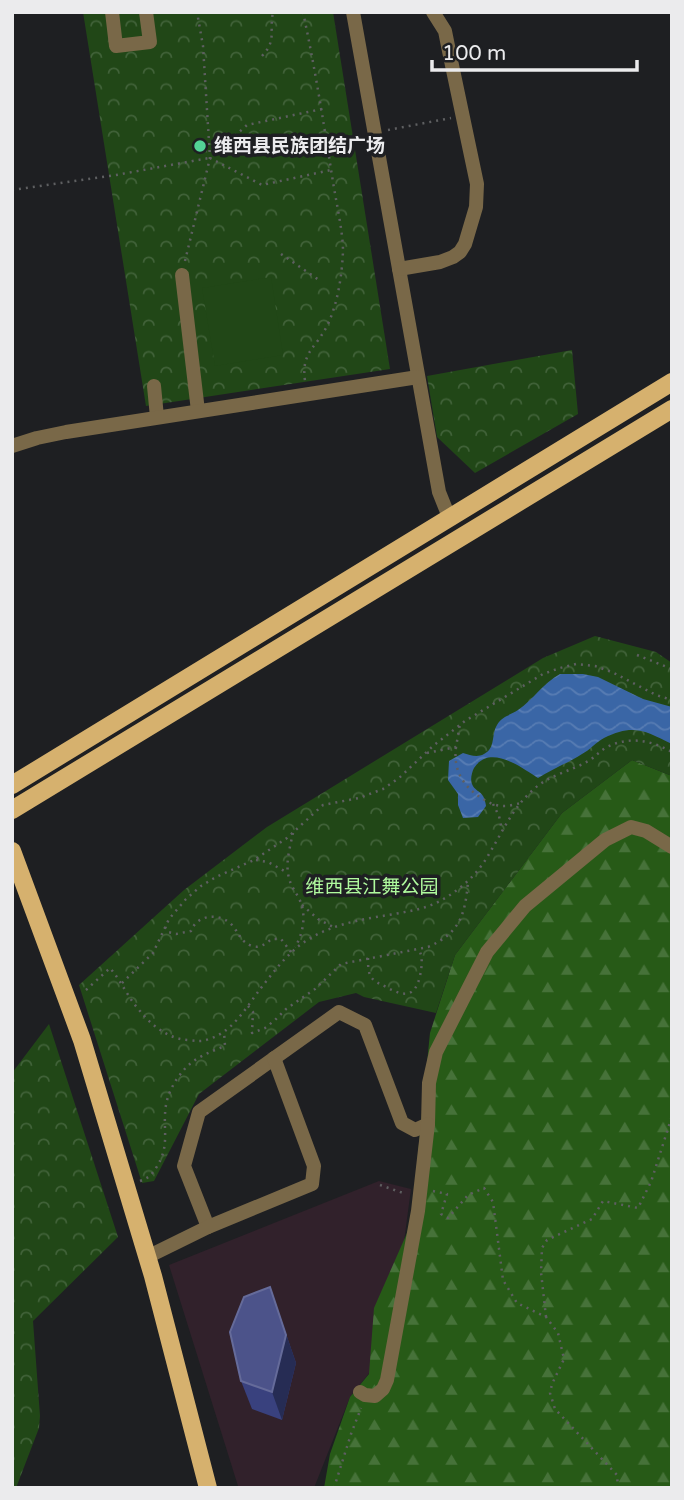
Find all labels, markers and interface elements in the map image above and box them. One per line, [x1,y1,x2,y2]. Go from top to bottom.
scale bar [432,28,637,72]
text: 100 m [442,41,506,66]
place label: 维西县民族团结广场 [214,135,385,157]
marker: 维西县民族团结广场 [192,138,208,154]
park label: 维西县江舞公园 [305,876,439,898]

